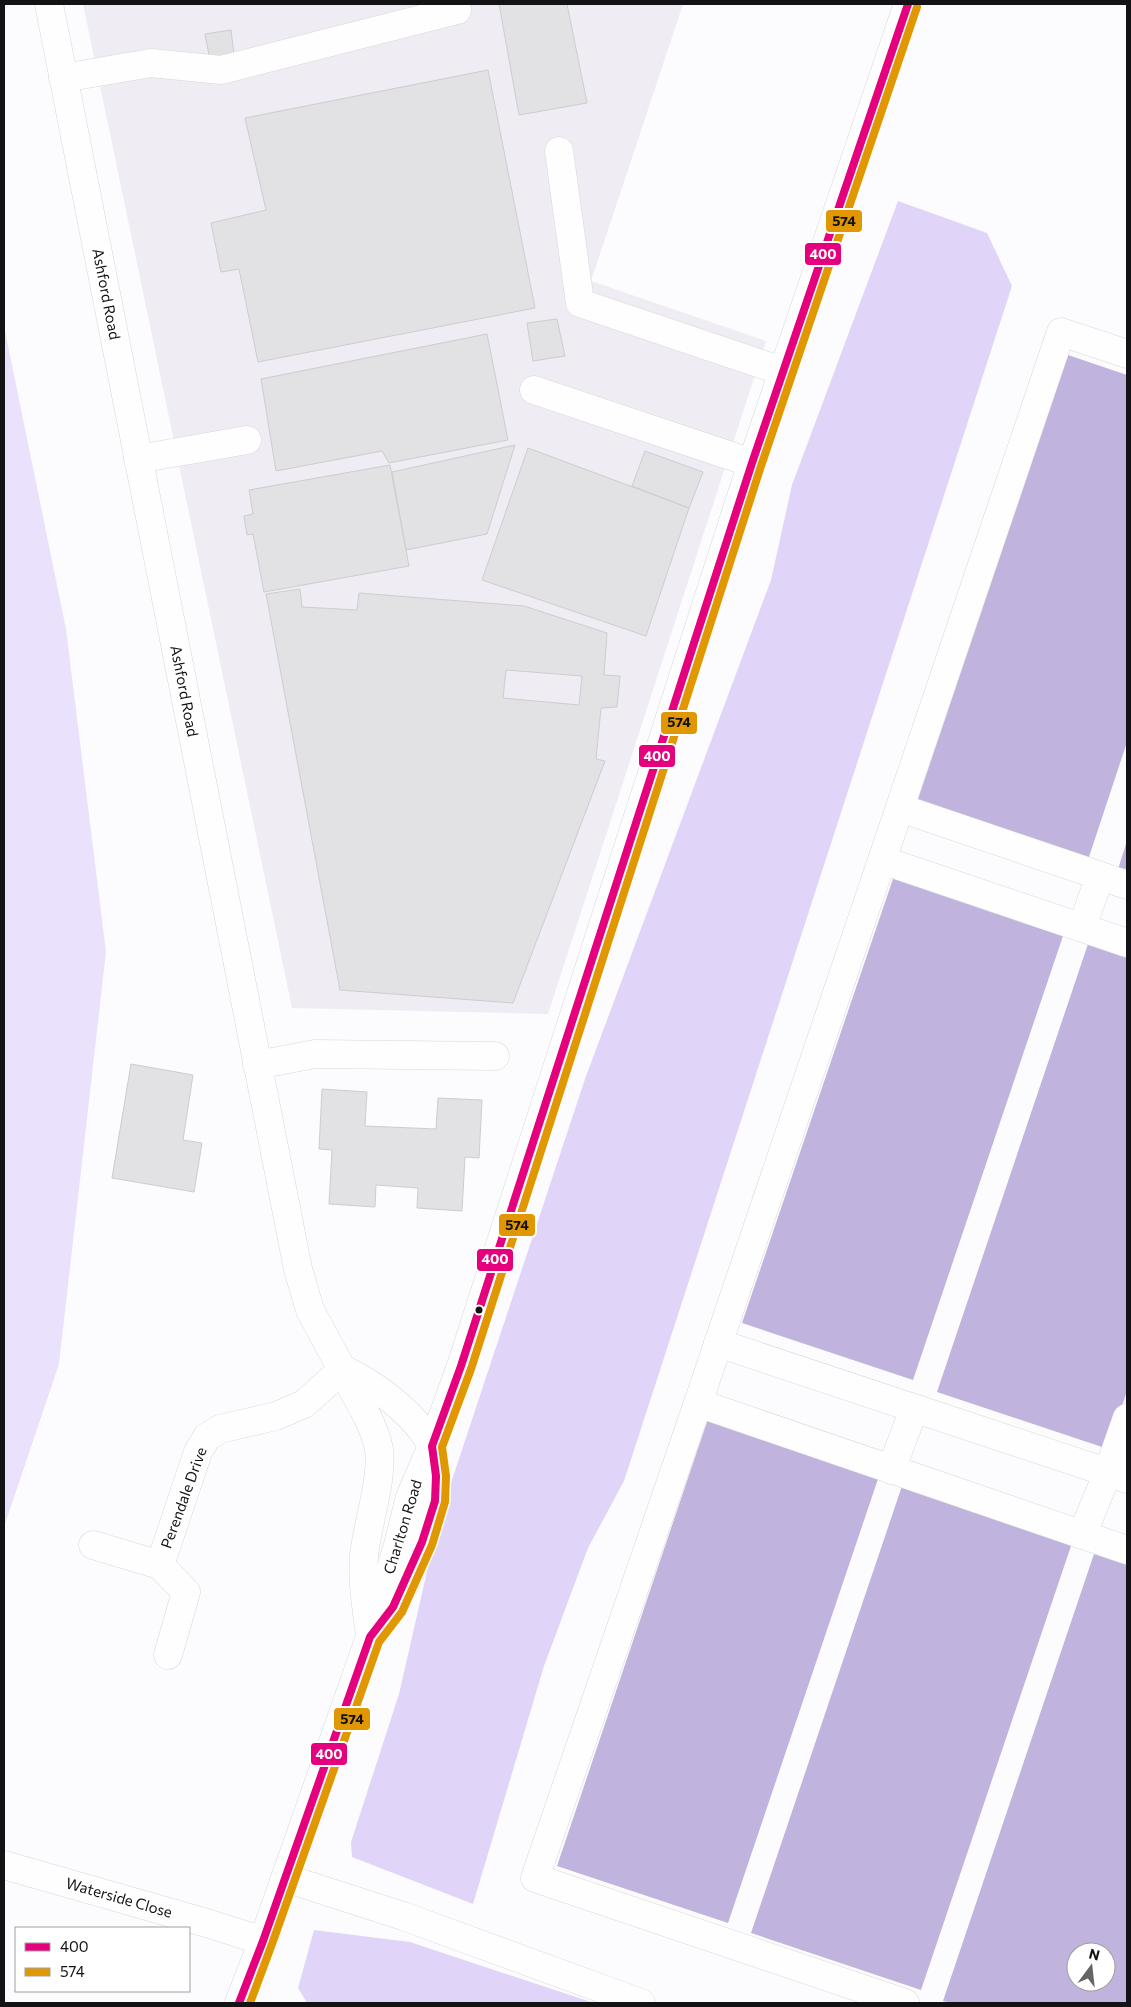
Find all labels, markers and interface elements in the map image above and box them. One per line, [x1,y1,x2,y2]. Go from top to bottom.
line badge: 574 [825,209,863,233]
text: 574 [832,212,856,229]
line badge: 400 [804,242,842,266]
text: 400 [809,245,837,262]
street label: Ashford Road [89,247,125,341]
street label: Ashford Road [167,644,203,738]
line badge: 574 [660,711,698,735]
text: 574 [667,713,691,730]
line badge: 400 [638,744,676,768]
text: 400 [643,747,671,764]
line badge: 574 [498,1213,536,1237]
text: 574 [505,1216,529,1233]
line badge: 400 [476,1248,514,1272]
text: 400 [481,1250,509,1267]
unlabelled marker [474,1305,484,1315]
street label: Perendale Drive [156,1444,210,1551]
street label: Charlton Road [379,1477,425,1576]
line badge: 574 [333,1707,371,1731]
text: 574 [340,1710,364,1727]
line badge: 400 [310,1742,348,1766]
text: 400 [315,1745,343,1762]
street label: Waterside Close [64,1873,175,1921]
legend [15,1927,190,1992]
text: 400 [60,1937,89,1955]
north arrow [1066,1942,1116,1992]
text: N [1087,1944,1102,1964]
text: 574 [60,1962,85,1980]

